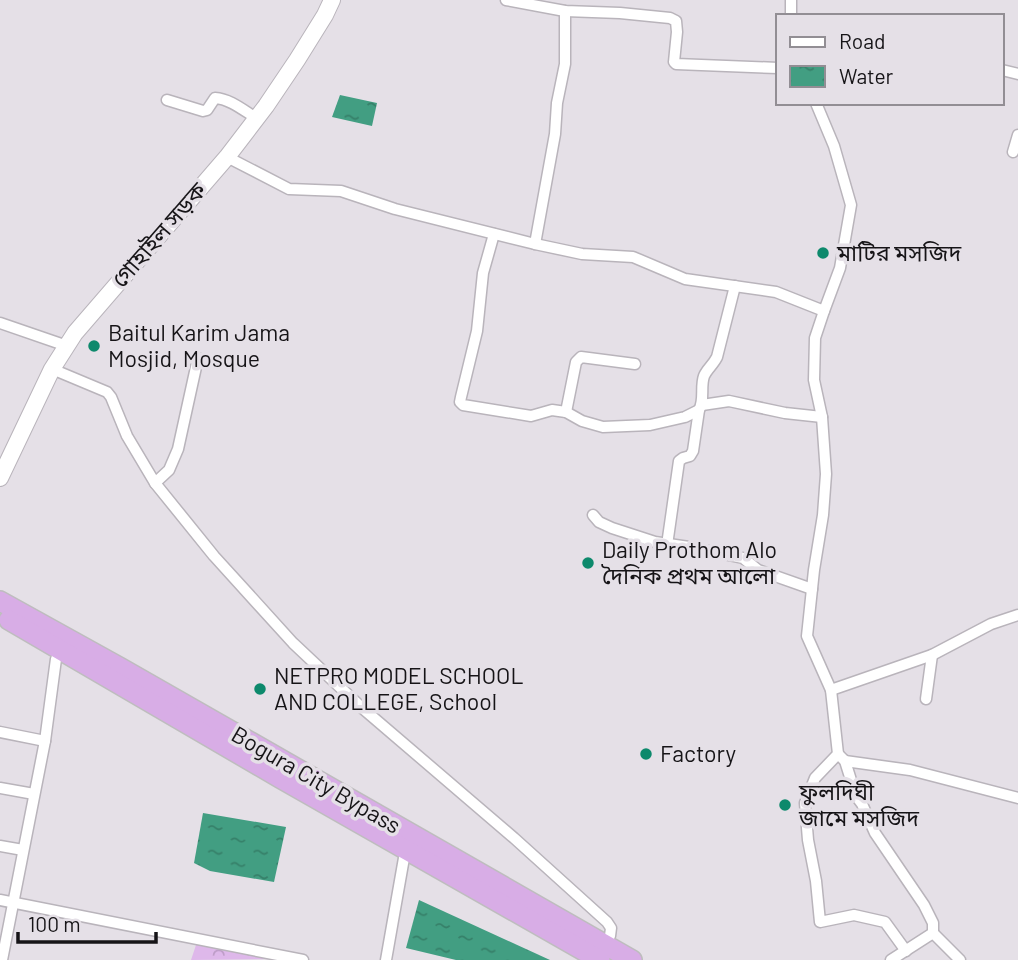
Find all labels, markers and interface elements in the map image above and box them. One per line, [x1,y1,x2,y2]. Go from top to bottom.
legend [776,14,1004,105]
text: Road [839,28,885,53]
text: Water [839,63,894,88]
street label: গোহাইল সড়ক [105,176,212,292]
place label: মাটির মসজিদ [836,238,962,266]
marker: মাটির মসজিদ [815,245,831,261]
place label: Baitul Karim Jama Mosjid, Mosque [108,318,290,372]
marker: Baitul Karim Jama Mosjid, Mosque [86,338,102,354]
place label: Daily Prothom Alo দৈনিক প্রথম আলো [601,535,777,589]
marker: Daily Prothom Alo দৈনিক প্রথম আলো [580,555,596,571]
place label: NETPRO MODEL SCHOOL AND COLLEGE, School [274,661,523,715]
marker: NETPRO MODEL SCHOOL AND COLLEGE, School [252,681,268,697]
street label: Bogura City Bypass [227,719,406,839]
place label: Factory [660,739,737,767]
marker: Factory [638,746,654,762]
place label: ফুলদিঘী জামে মসজিদ [798,777,919,831]
marker: ফুলদিঘী জামে মসজিদ [777,797,793,813]
scale bar [18,900,156,944]
text: 100 m [28,911,81,936]

